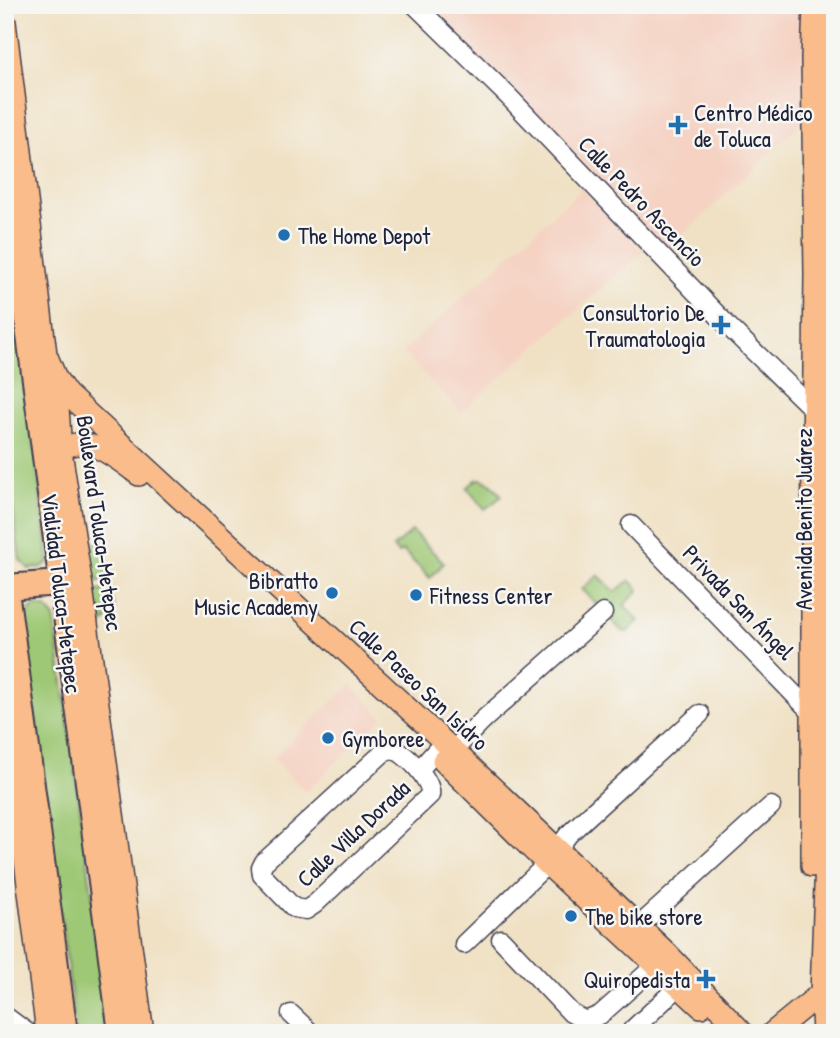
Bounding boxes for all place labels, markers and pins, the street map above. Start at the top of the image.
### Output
place label: Centro Médico de Toluca [694,97,813,154]
marker: Centro Médico de Toluca [668,115,688,135]
place label: The Home Depot [298,220,431,251]
marker: The Home Depot [276,227,292,243]
place label: Consultorio De Traumatologia [583,297,705,354]
marker: Consultorio De Traumatologia [711,315,731,335]
place label: Bibratto Music Academy [194,565,318,622]
place label: Fitness Center [429,580,552,611]
marker: Bibratto Music Academy [324,585,340,601]
marker: Fitness Center [408,587,424,603]
place label: Gymboree [342,723,424,754]
marker: Gymboree [320,730,336,746]
place label: The bike store [585,901,703,932]
marker: The bike store [563,908,579,924]
place label: Quiropedista [584,964,690,995]
marker: Quiropedista [696,969,716,989]

